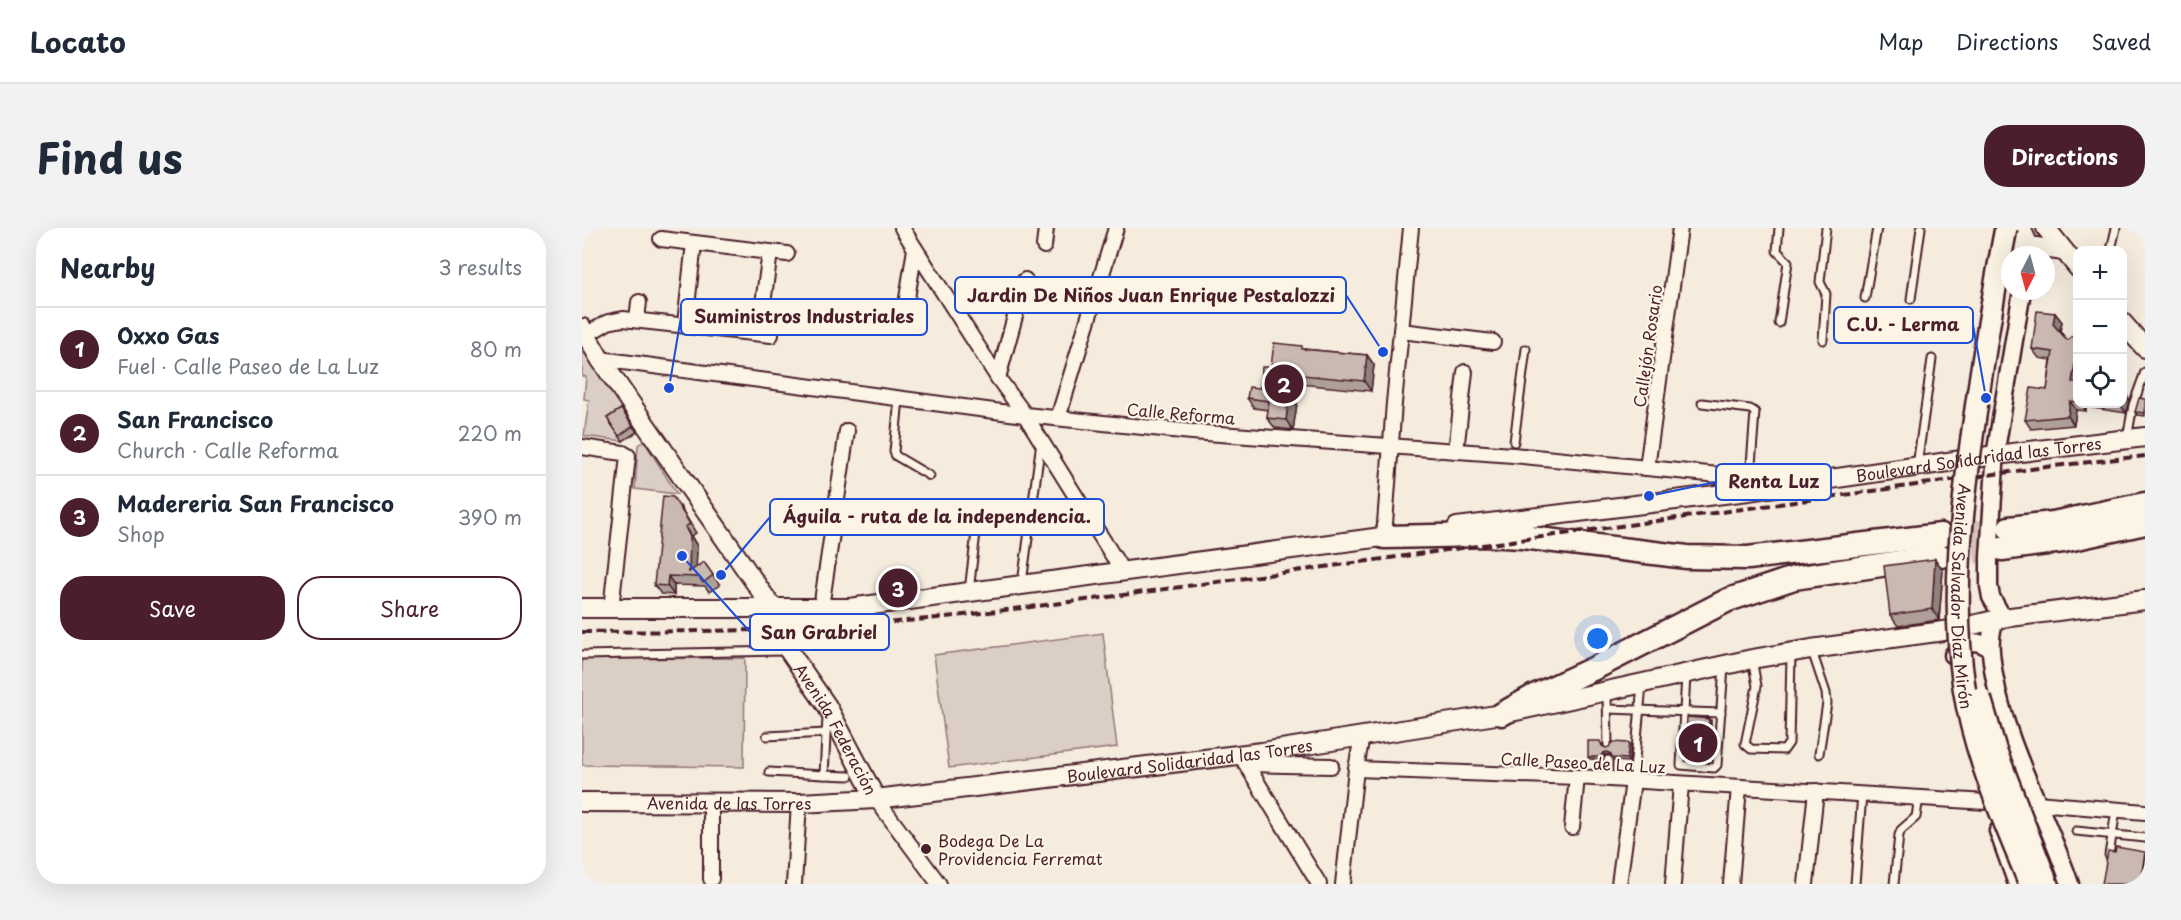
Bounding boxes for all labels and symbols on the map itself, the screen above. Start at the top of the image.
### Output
north arrow [2001,246,2055,300]
callout: Jardin De Niños Juan Enrique Pestalozzi [955,277,1346,313]
text: Jardin De Niños Juan Enrique Pestalozzi [967,281,1335,308]
street label: Callejón Rosario [1627,283,1668,409]
callout: Suministros Industriales [681,299,927,335]
text: Suministros Industriales [694,302,914,329]
callout: C.U. - Lerma [1834,307,1973,343]
text: C.U. - Lerma [1847,310,1960,337]
pin: 2 [1264,362,1304,406]
street label: Calle Reforma [1126,396,1236,430]
street label: Boulevard Solidaridad las Torres [1854,430,2103,487]
callout: Renta Luz [1716,464,1831,500]
text: Renta Luz [1728,467,1820,494]
street label: Avenida Salvador Díaz Mirón [1946,483,1980,711]
callout: Águila - ruta de la independencia. [770,499,1104,535]
text: Águila - ruta de la independencia. [782,502,1091,529]
pin: 3 [878,566,918,610]
callout: San Grabriel [750,614,889,650]
text: San Grabriel [761,618,877,645]
your location [1583,624,1612,653]
street label: Avenida Federación [789,658,884,799]
pin: 1 [1678,720,1718,766]
street label: Boulevard Solidaridad las Torres [1065,732,1314,788]
street label: Calle Paseo de La Luz [1500,746,1666,778]
street label: Avenida de las Torres [647,790,812,815]
place label: Bodega De La Providencia Ferremat [938,828,1103,870]
marker: Bodega De La Providencia Ferremat [919,842,933,856]

